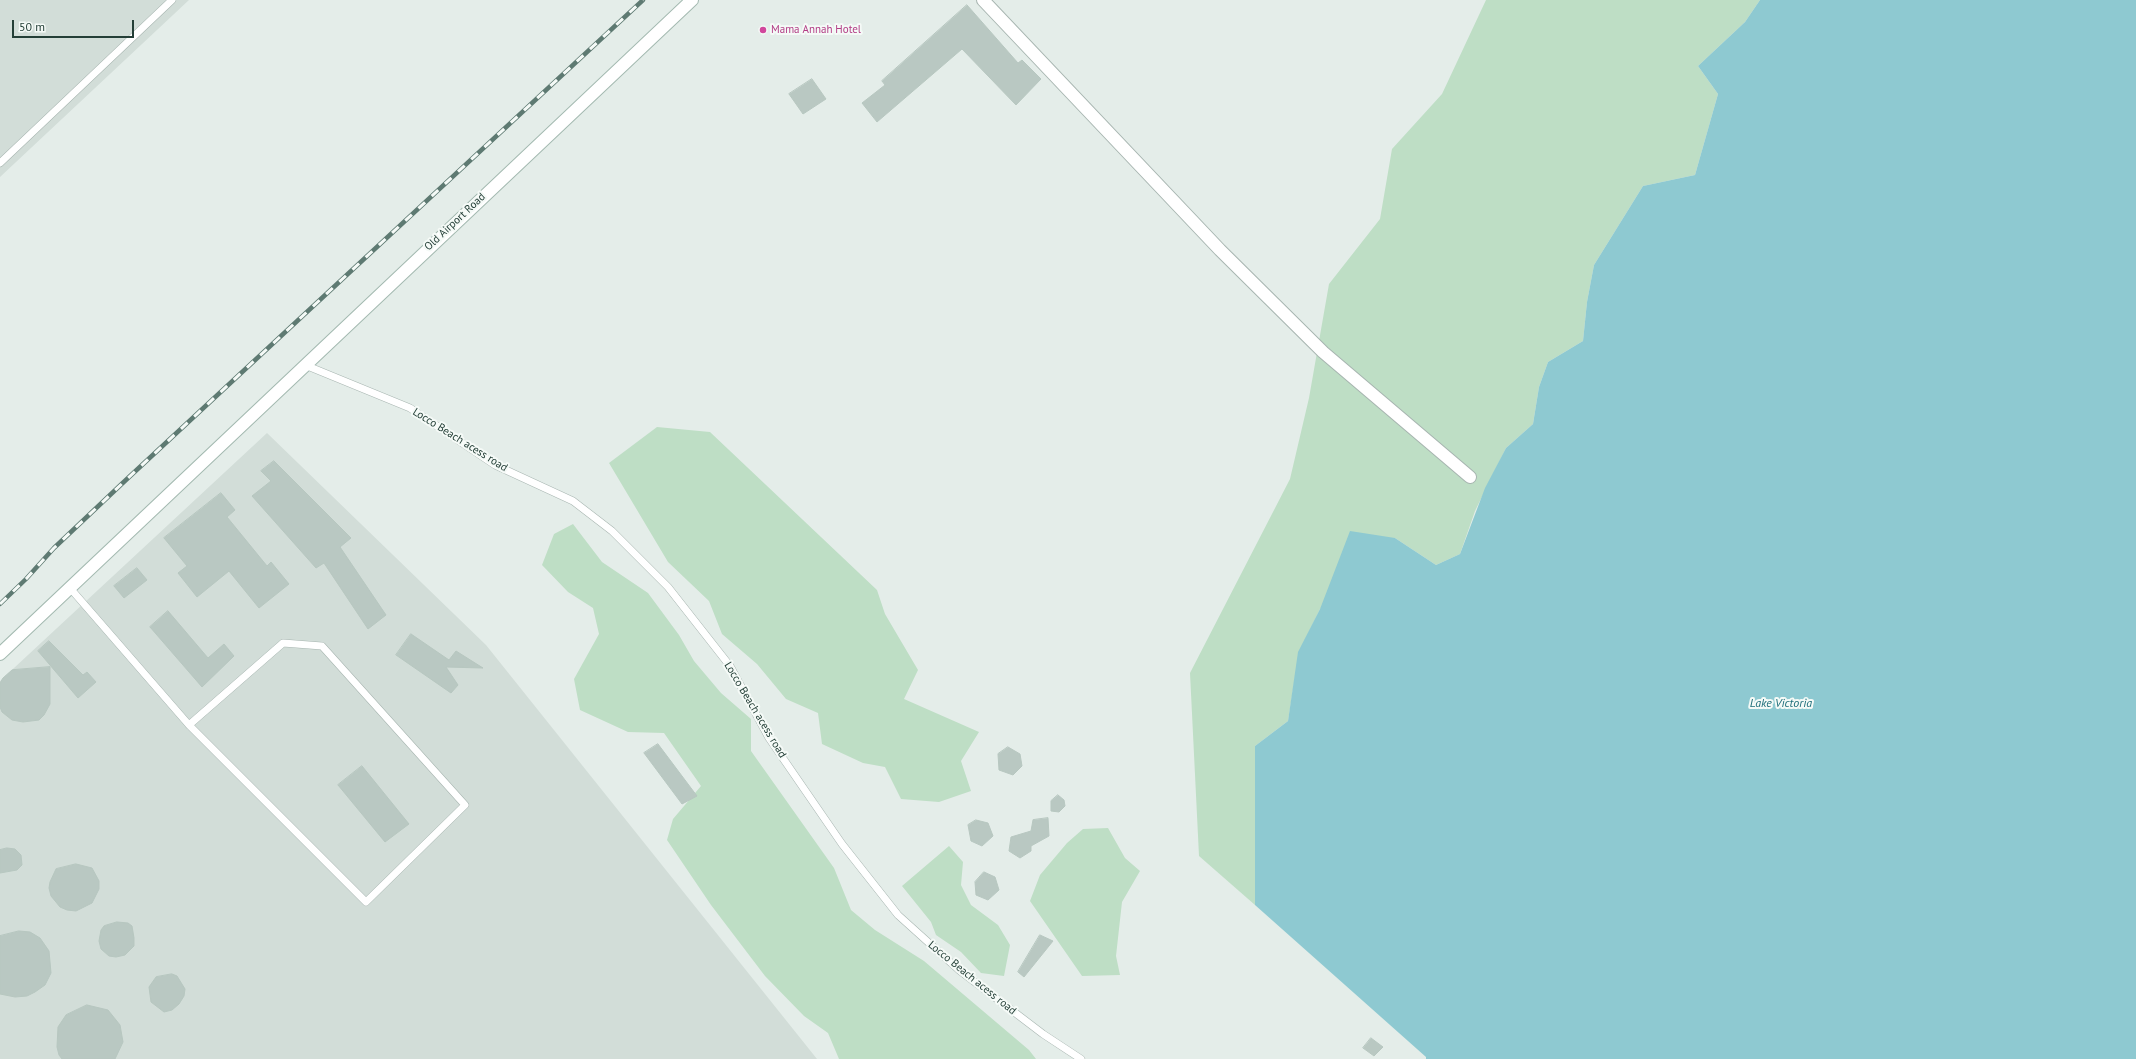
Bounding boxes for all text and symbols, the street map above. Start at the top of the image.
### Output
scale bar [14,12,136,38]
text: 50 m [19,19,45,34]
place label: Mama Annah Hotel [771,23,861,37]
marker: Mama Annah Hotel [758,25,768,35]
street label: Old Airport Road [422,190,488,254]
street label: Locco Beach acess road [410,405,510,475]
street label: Locco Beach acess road [721,660,789,760]
water label: Lake Victoria [1750,697,1812,711]
street label: Locco Beach acess road [925,938,1019,1018]

